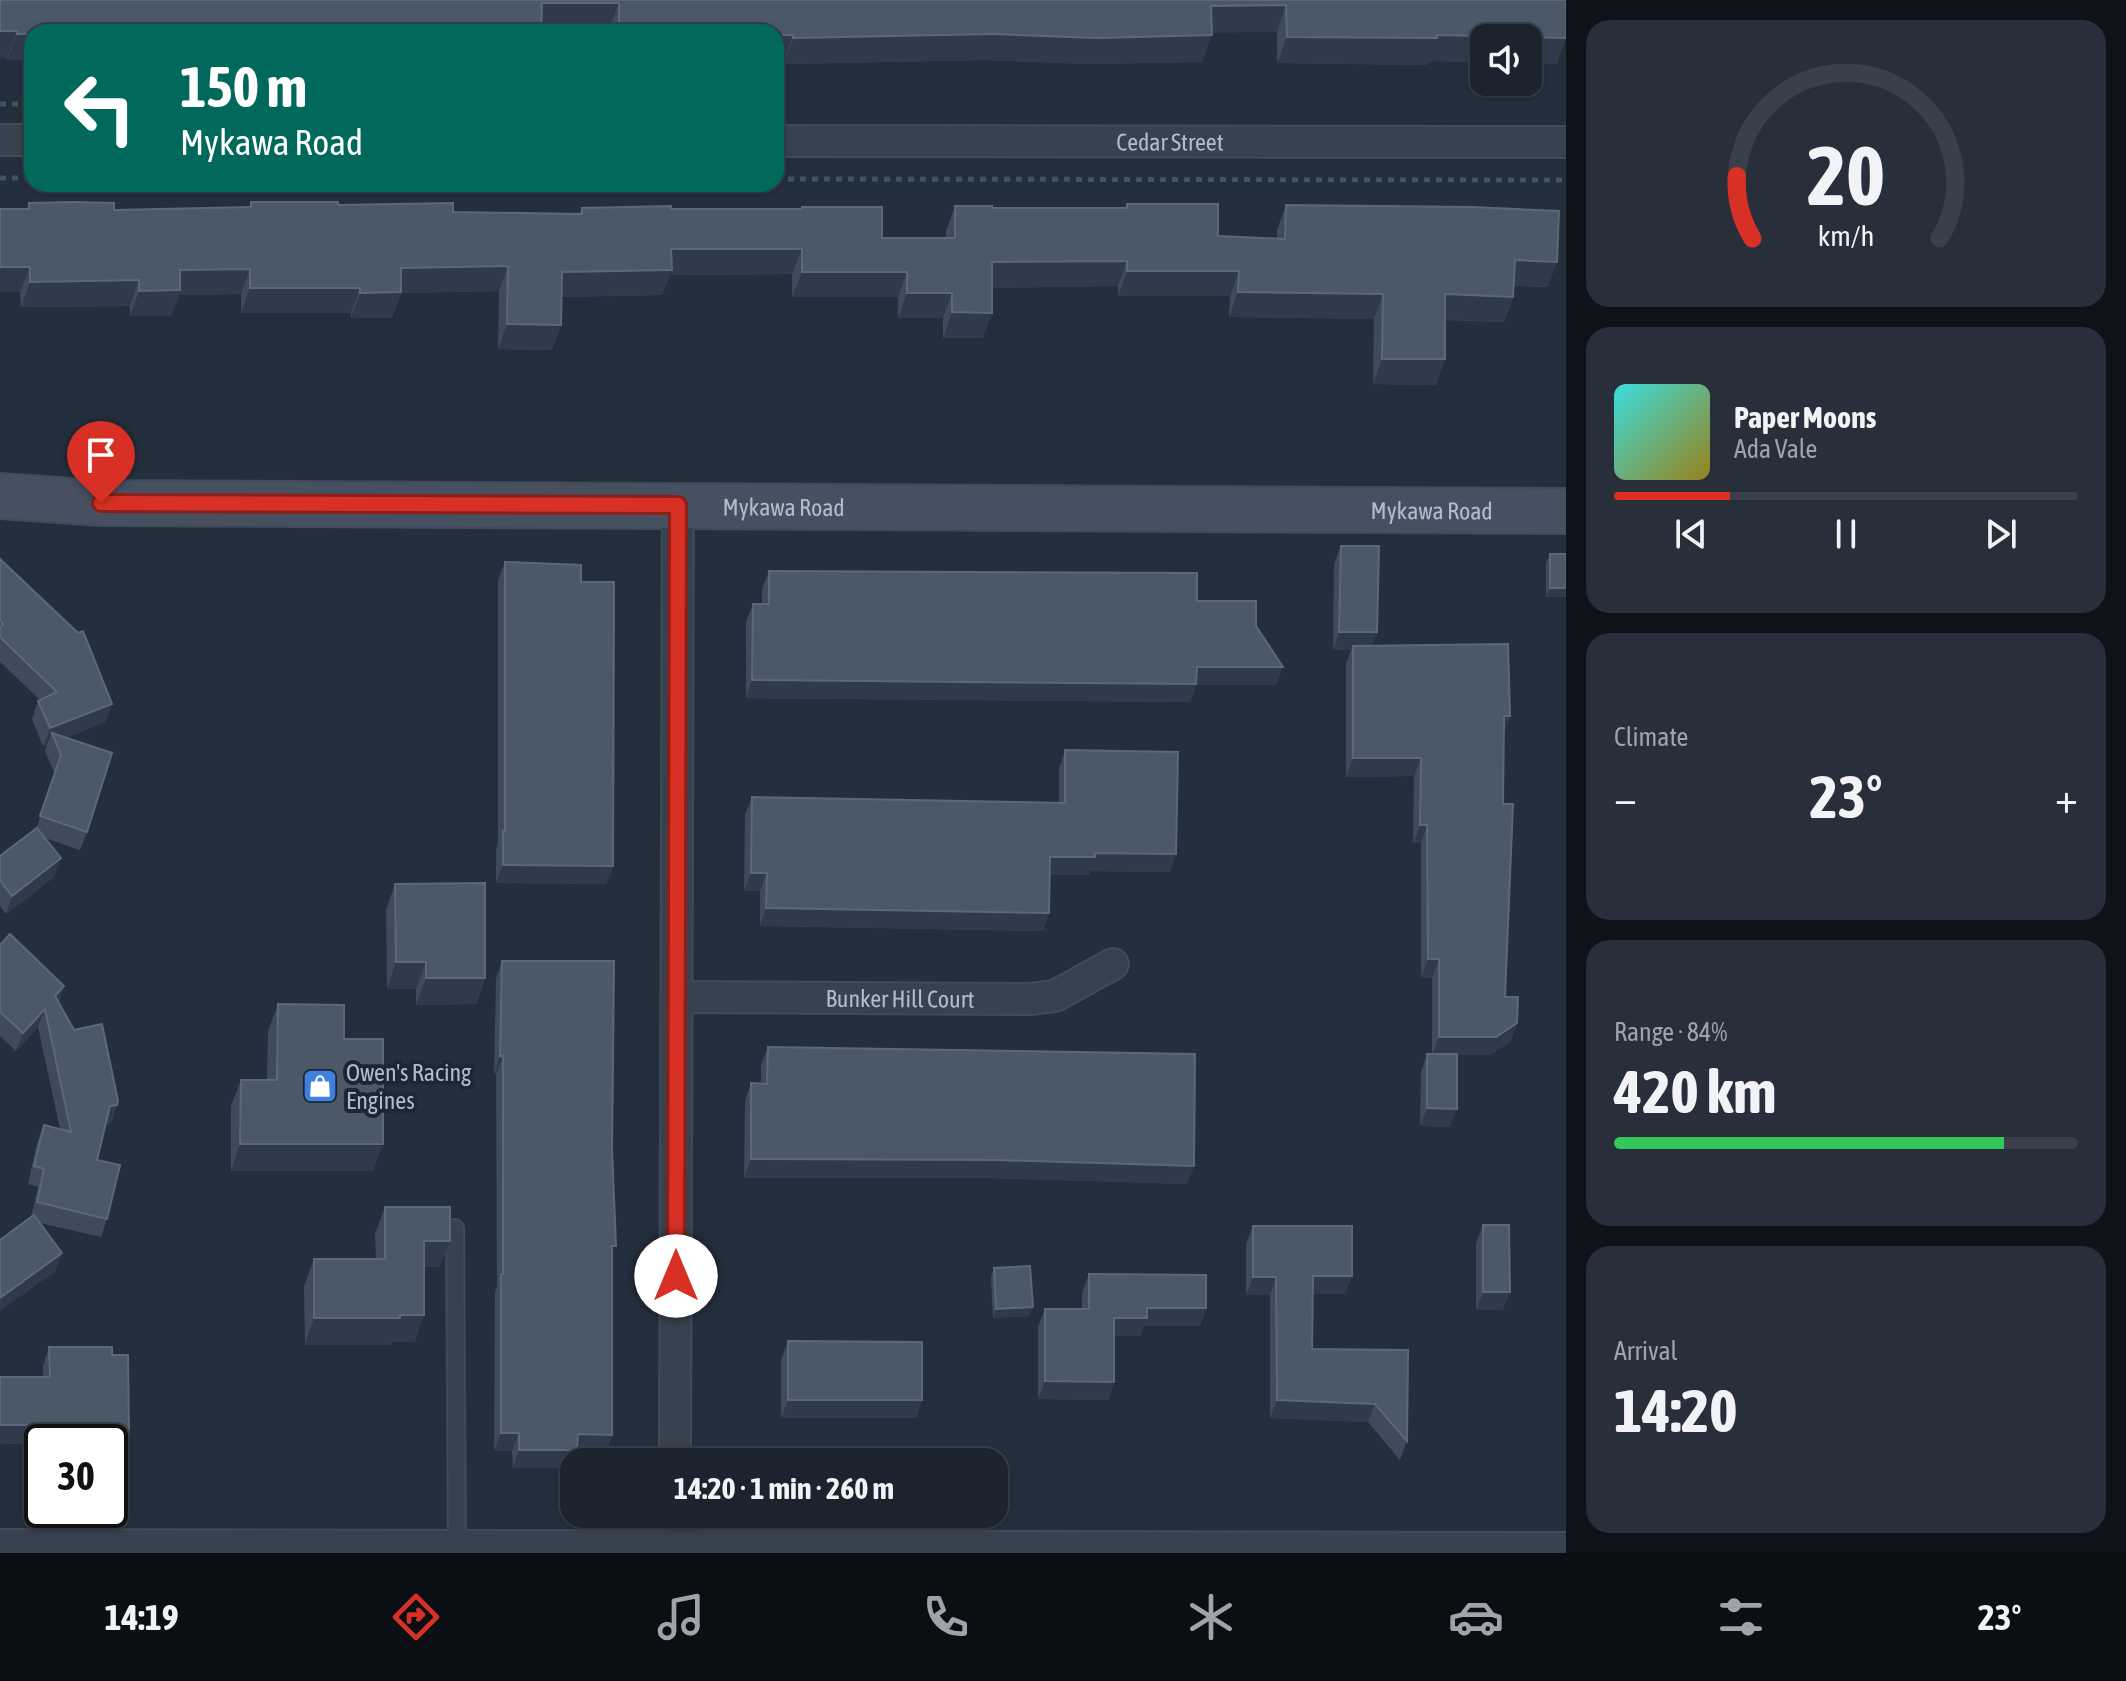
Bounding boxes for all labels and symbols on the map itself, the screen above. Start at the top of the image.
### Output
street label: Cedar Street [1116,128,1224,155]
pin [67,421,135,503]
street label: Mykawa Road [723,493,845,521]
street label: Mykawa Road [1371,496,1493,524]
street label: Bunker Hill Court [825,984,975,1012]
place label: Owen's Racing Engines [346,1059,472,1114]
shop icon: Owen's Racing Engines [301,1067,339,1105]
position arrow [634,1234,718,1318]
speed limit sign: 30 [24,1424,128,1528]

